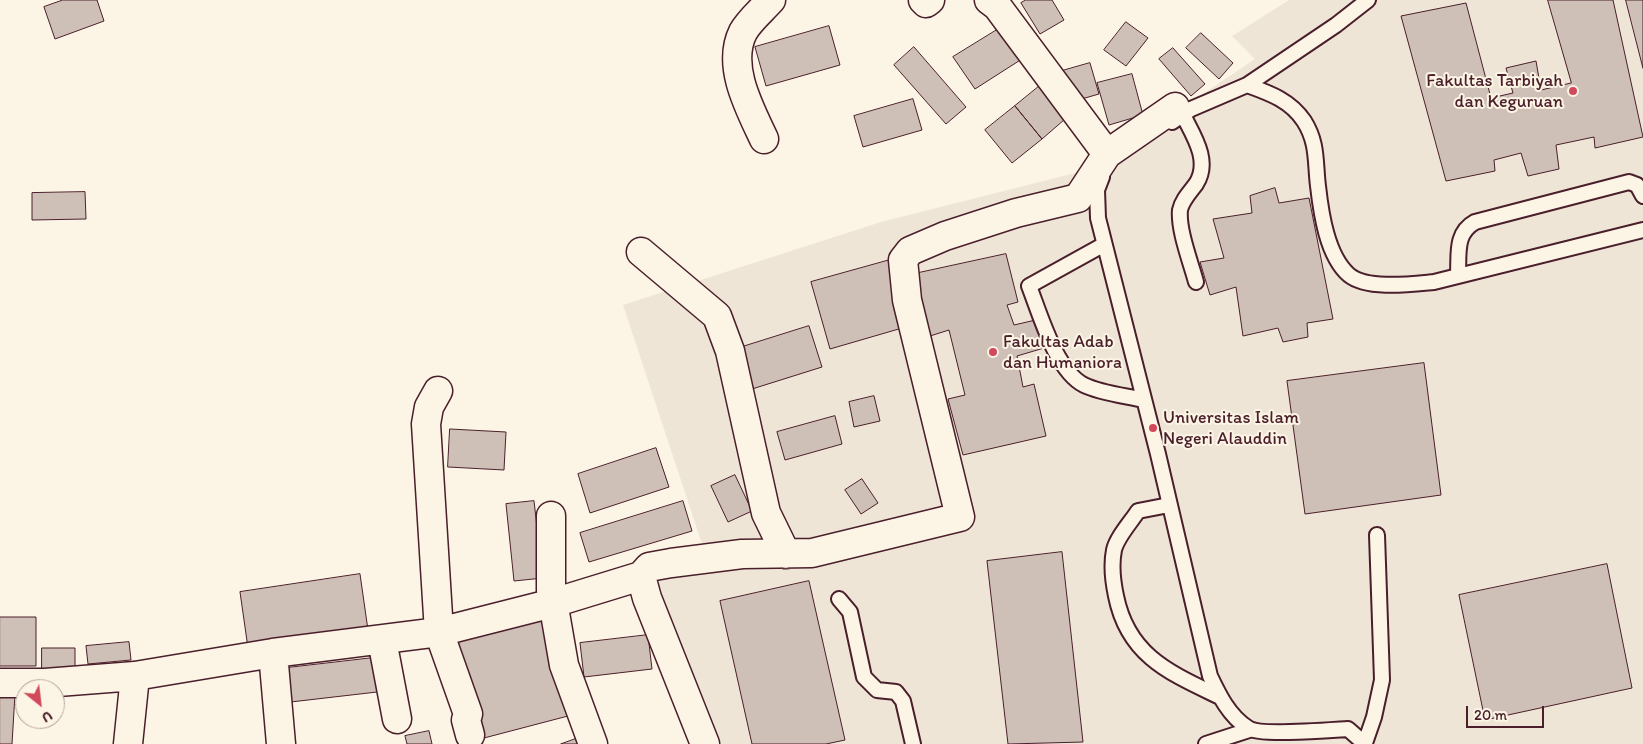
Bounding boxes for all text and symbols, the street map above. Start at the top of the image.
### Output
place label: Fakultas Tarbiyah dan Keguruan [1426,70,1563,112]
marker: Fakultas Tarbiyah dan Keguruan [1567,85,1579,97]
place label: Fakultas Adab dan Humaniora [1003,331,1122,374]
marker: Fakultas Adab dan Humaniora [987,346,999,358]
place label: Universitas Islam Negeri Alauddin [1163,407,1299,449]
marker: Universitas Islam Negeri Alauddin [1147,422,1159,434]
north arrow [15,679,65,729]
scale bar [1468,696,1546,728]
text: 20 m [1474,706,1507,724]
text: U [39,707,55,726]

